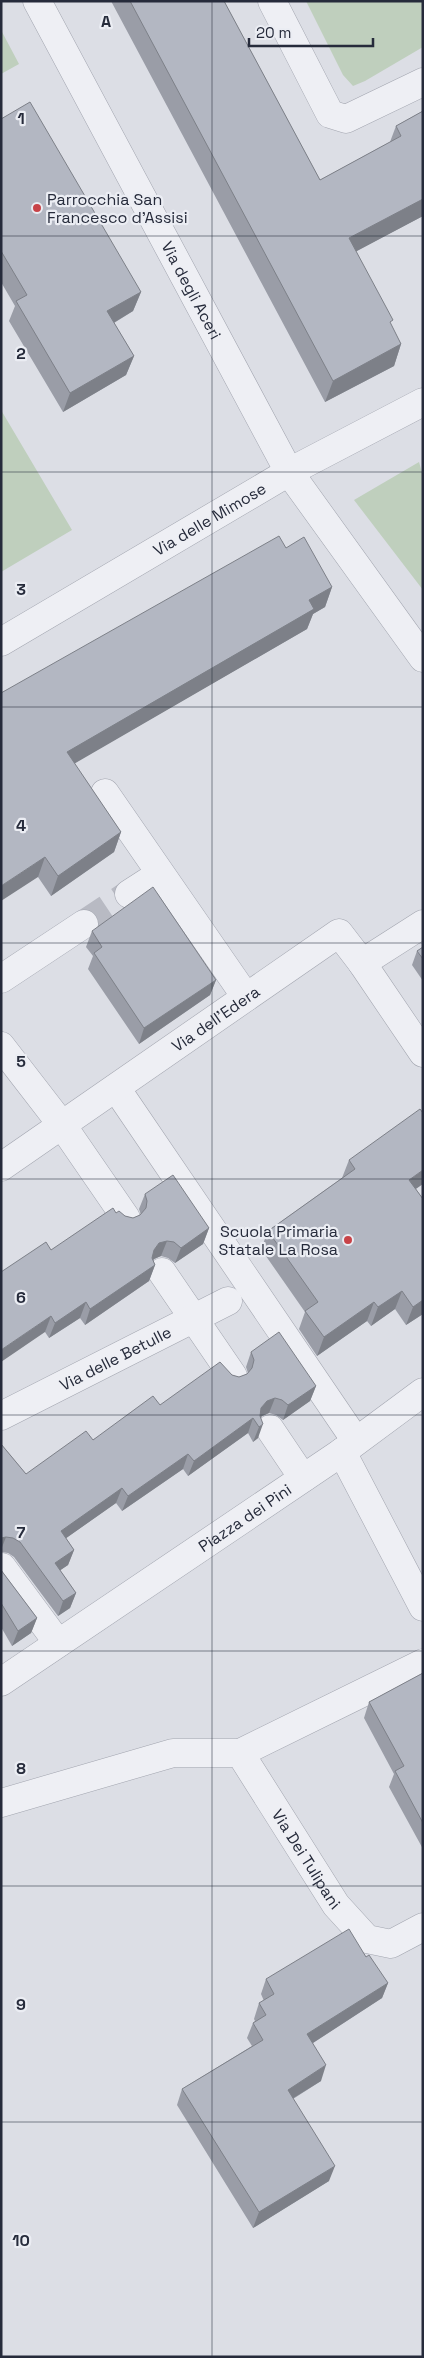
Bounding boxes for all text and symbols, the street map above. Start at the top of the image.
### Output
text: A [101,11,111,32]
scale bar [249,15,373,47]
text: 20 m [256,23,291,42]
text: 1 [17,108,25,129]
place label: Parrocchia San Francesco d'Assisi [47,189,188,228]
marker: Parrocchia San Francesco d'Assisi [31,202,43,214]
street label: Via degli Aceri [157,238,226,343]
text: 2 [16,343,26,364]
street label: Via delle Mimose [149,478,270,561]
text: 3 [16,579,26,600]
text: 4 [16,815,26,836]
street label: Via dell'Edera [168,981,264,1057]
text: 5 [16,1051,26,1072]
place label: Scuola Primaria Statale La Rosa [219,1221,338,1260]
marker: Scuola Primaria Statale La Rosa [342,1234,354,1246]
text: 6 [16,1287,26,1308]
street label: Via delle Betulle [56,1322,175,1396]
street label: Piazza dei Pini [194,1479,296,1557]
text: 7 [17,1522,26,1543]
text: 8 [16,1758,26,1779]
street label: Via Dei Tulipani [267,1805,345,1914]
text: 9 [16,1994,26,2015]
text: 10 [12,2230,30,2251]

